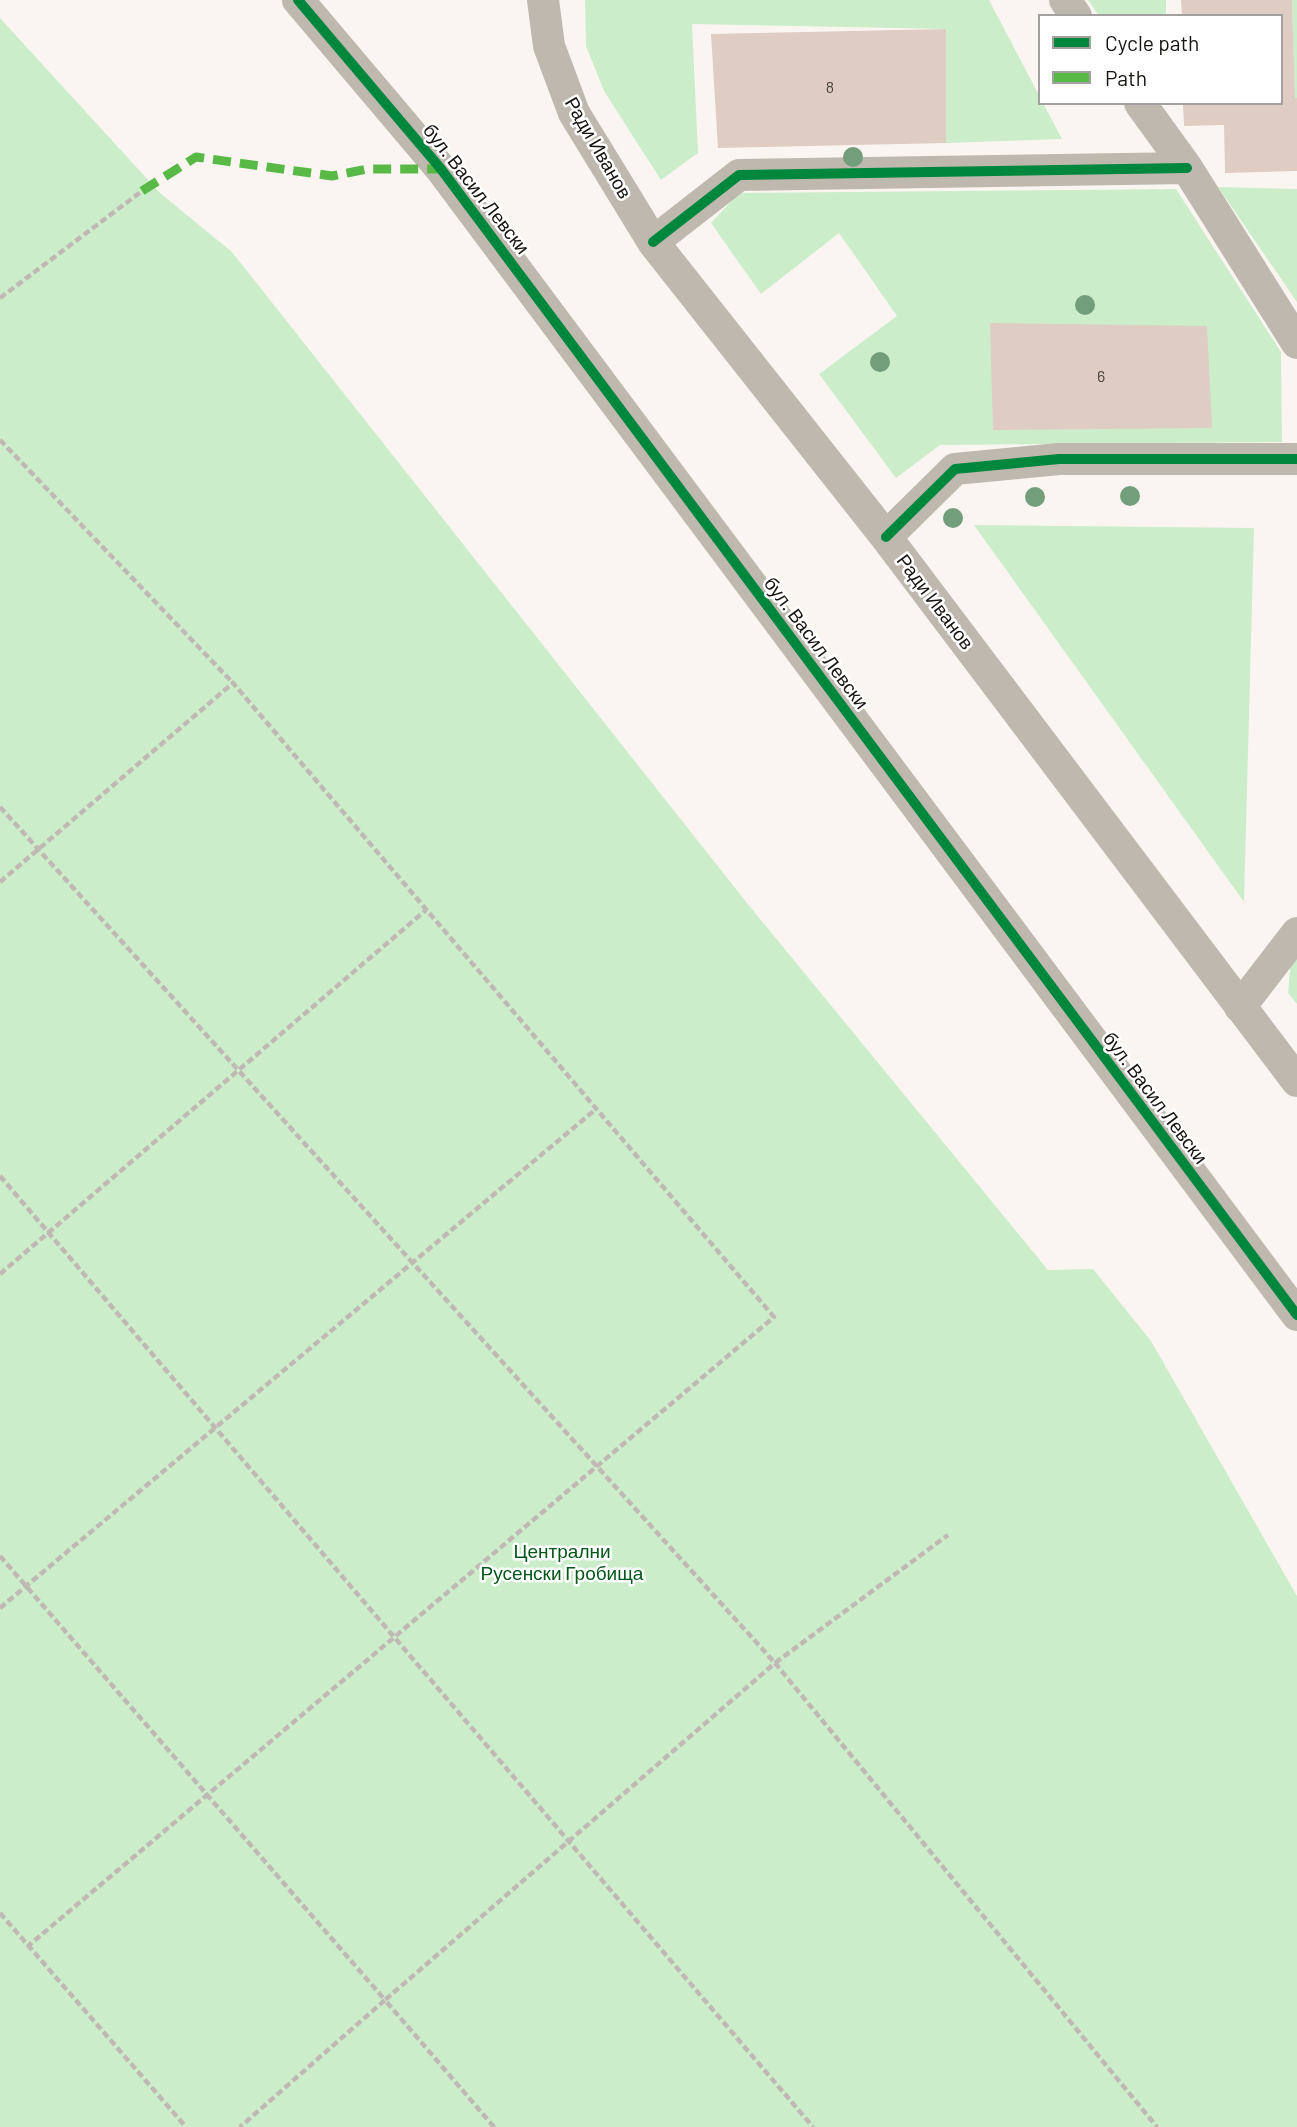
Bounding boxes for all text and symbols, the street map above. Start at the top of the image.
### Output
legend [1038,14,1283,105]
text: Cycle path [1105,30,1199,55]
text: Path [1105,65,1147,90]
house number: 8 [826,78,834,98]
street label: Ради Иванов [560,93,636,203]
street label: бул. Васил Левски [418,119,534,259]
house number: 6 [1097,367,1105,387]
street label: Ради Иванов [892,550,978,654]
street label: бул. Васил Левски [759,573,873,713]
street label: бул. Васил Левски [1098,1028,1212,1168]
park label: Централни Русенски Гробища [481,1541,643,1585]

